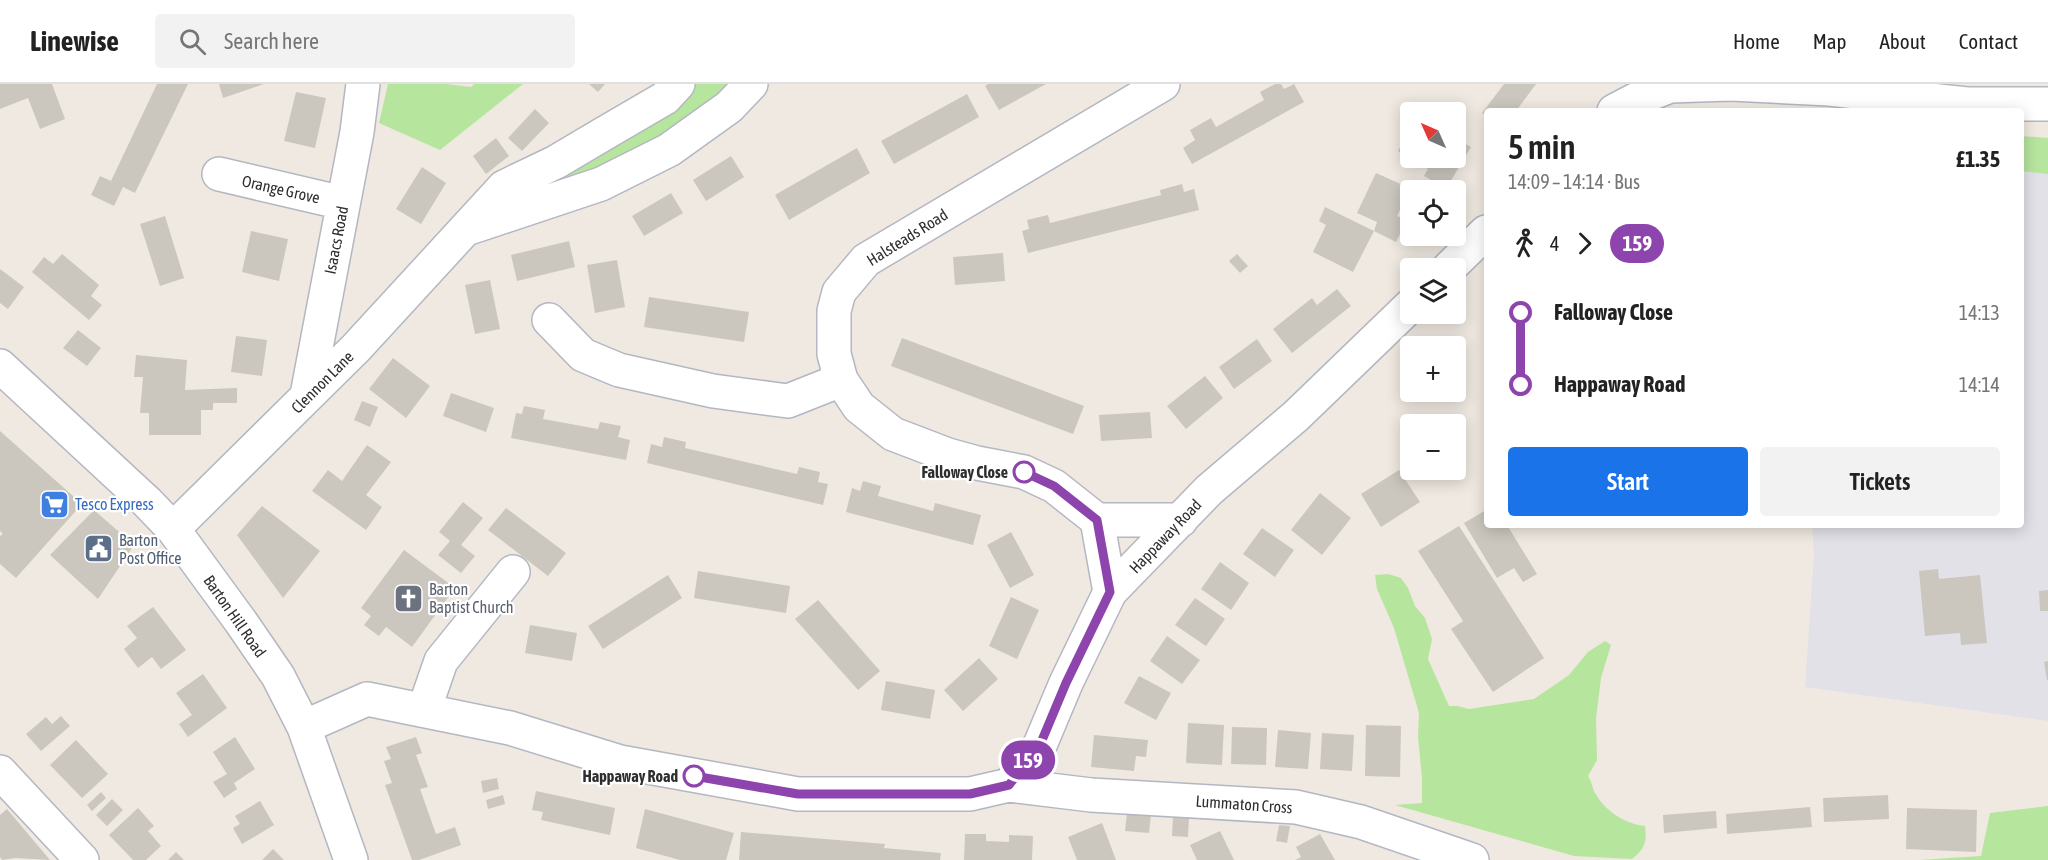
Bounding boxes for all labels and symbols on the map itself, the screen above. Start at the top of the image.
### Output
north arrow [1400,102,1466,168]
street label: Orange Grove [240,171,322,208]
street label: Isaacs Road [321,204,351,276]
street label: Halsteads Road [863,205,951,269]
street label: Clennon Lane [287,347,357,417]
marker: Falloway Close [1013,461,1035,483]
place label: Falloway Close [921,463,1008,481]
supermarket icon: Tesco Express [38,488,70,520]
place label: Tesco Express [75,495,154,514]
street label: Happaway Road [1125,495,1205,577]
place label: Barton Post Office [119,531,182,567]
public building icon: Barton Post Office [82,533,114,565]
street label: Barton Hill Road [200,572,270,660]
place label: Barton Baptist Church [429,580,513,617]
church icon: Barton Baptist Church [392,582,424,614]
line badge: 159 [994,740,1062,780]
marker: Happaway Road [683,765,705,787]
place label: Happaway Road [582,767,678,785]
street label: Lummaton Cross [1195,792,1293,816]

